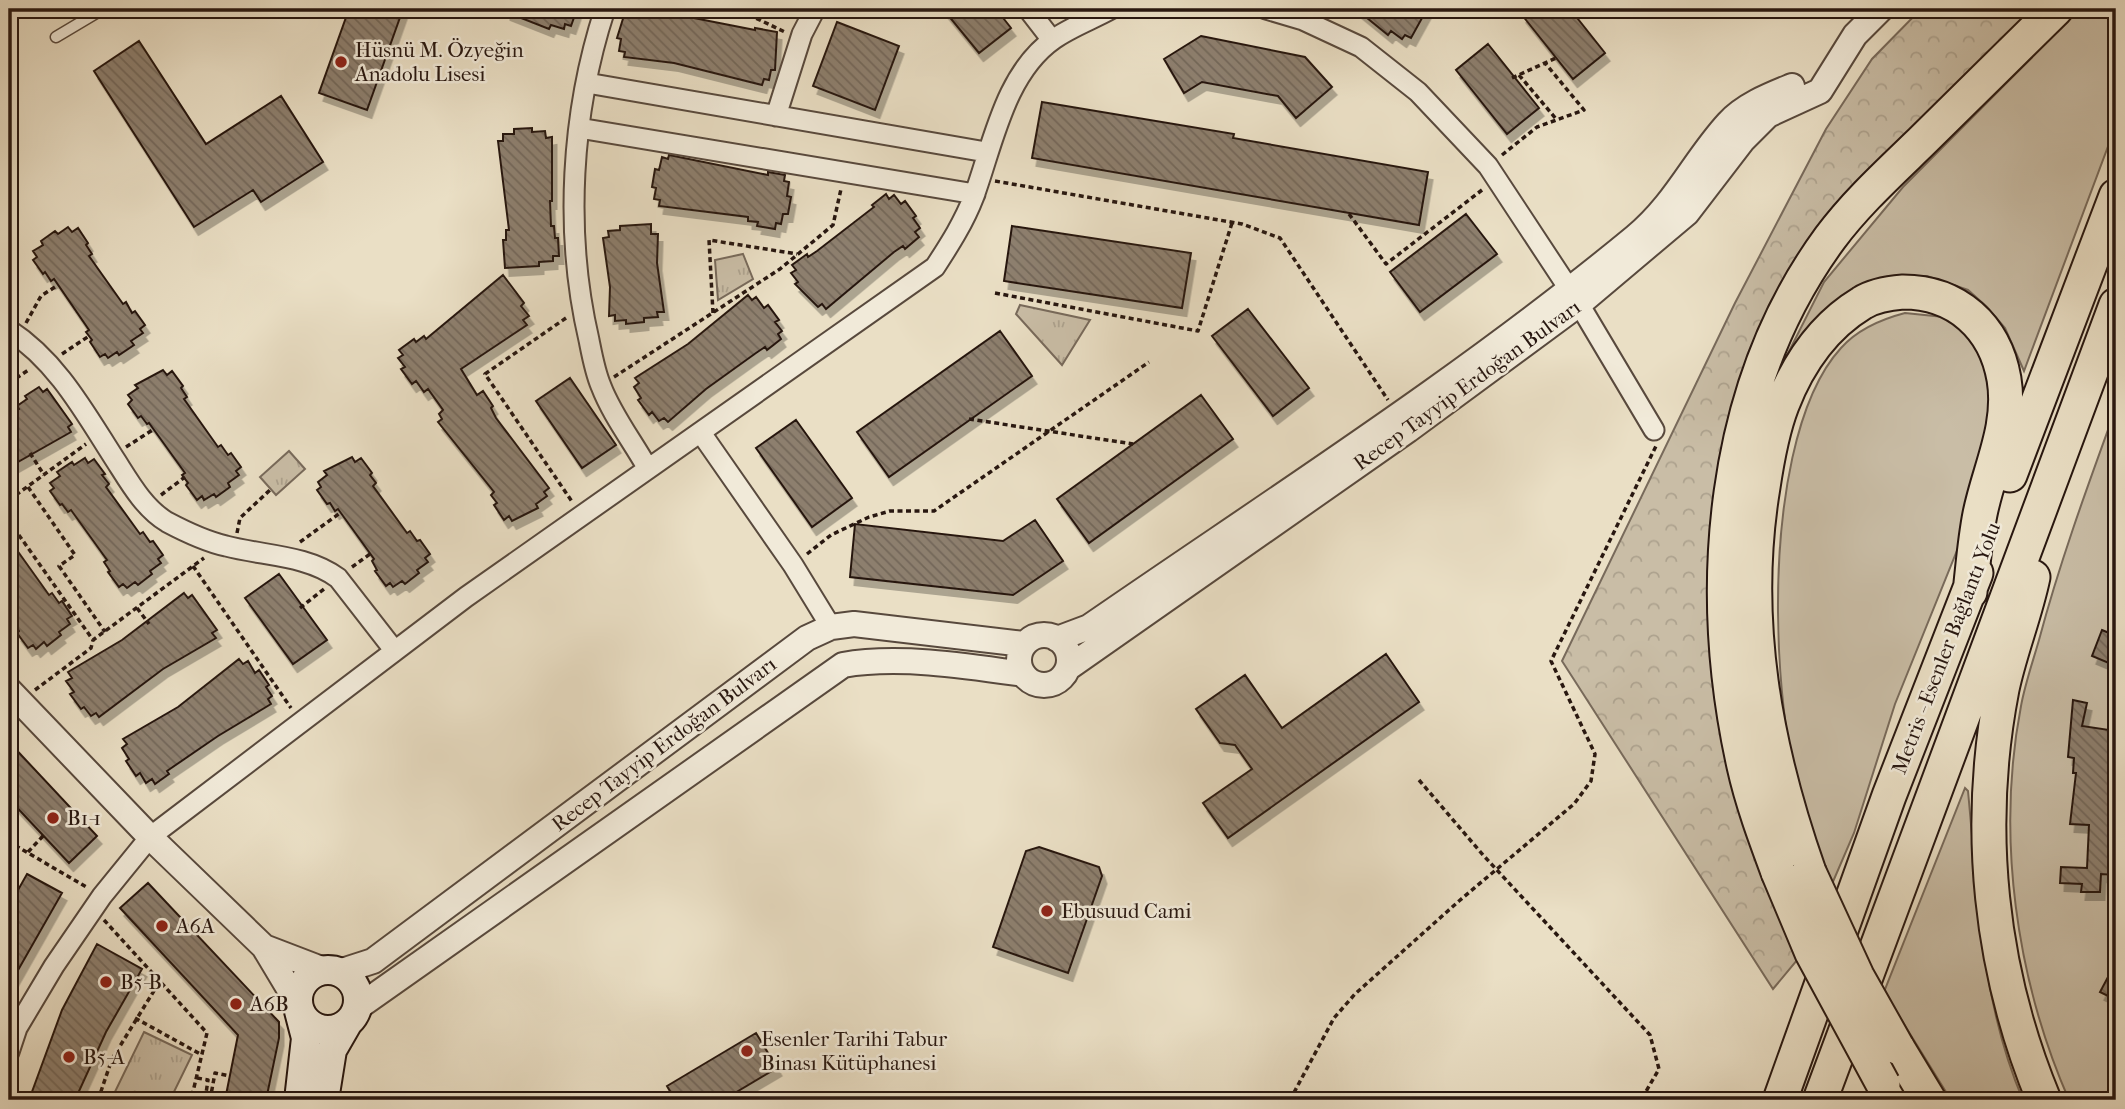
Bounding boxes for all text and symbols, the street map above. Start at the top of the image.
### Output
place label: Hüsnü M. Özyeğin Anadolu Lisesi [354,38,524,86]
marker: Hüsnü M. Özyeğin Anadolu Lisesi [333,54,349,70]
street label: Recep Tayyip Erdoğan Bulvarı [1349,295,1585,475]
street label: Metris - Esenler Bağlantı Yolu [1887,519,2005,777]
street label: Recep Tayyip Erdoğan Bulvarı [547,652,781,836]
place label: B1-1 [67,806,101,830]
marker: B1-1 [45,810,61,826]
place label: Ebusuud Cami [1061,899,1191,923]
marker: Ebusuud Cami [1039,903,1055,919]
place label: A6A [175,914,215,938]
marker: A6A [154,918,170,934]
place label: B5-B [120,970,162,994]
marker: B5-B [98,974,114,990]
place label: A6B [249,992,289,1016]
marker: A6B [228,996,244,1012]
place label: Esenler Tarihi Tabur Binası Kütüphanesi [761,1027,947,1075]
marker: Esenler Tarihi Tabur Binası Kütüphanesi [739,1043,755,1059]
place label: B5-A [83,1045,125,1069]
marker: B5-A [61,1049,77,1065]

